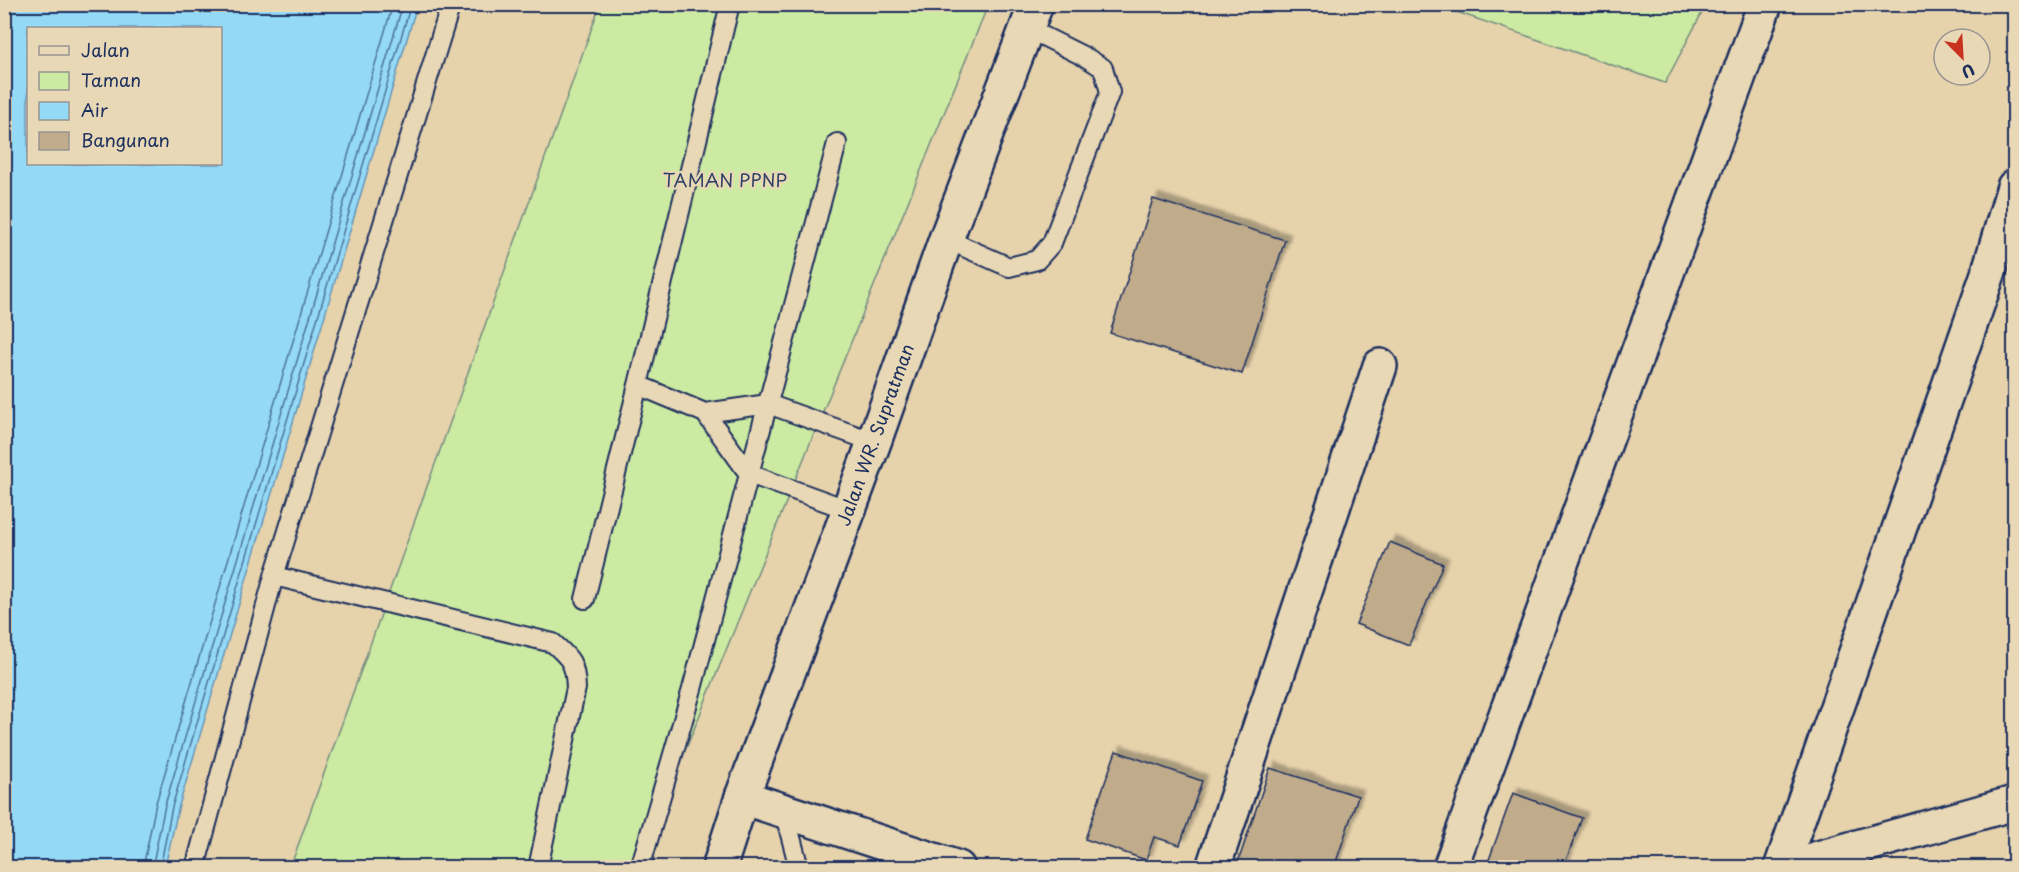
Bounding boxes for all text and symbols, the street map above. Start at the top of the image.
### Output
legend [27,27,222,165]
north arrow [1932,27,1992,87]
text: Jalan [81,36,130,63]
text: U [1958,58,1979,85]
text: Taman [81,66,141,93]
text: Air [81,96,109,123]
text: Bangunan [81,126,170,153]
park label: TAMAN PPNP [663,166,787,193]
street label: Jalan WR. Supratman [829,340,920,529]

